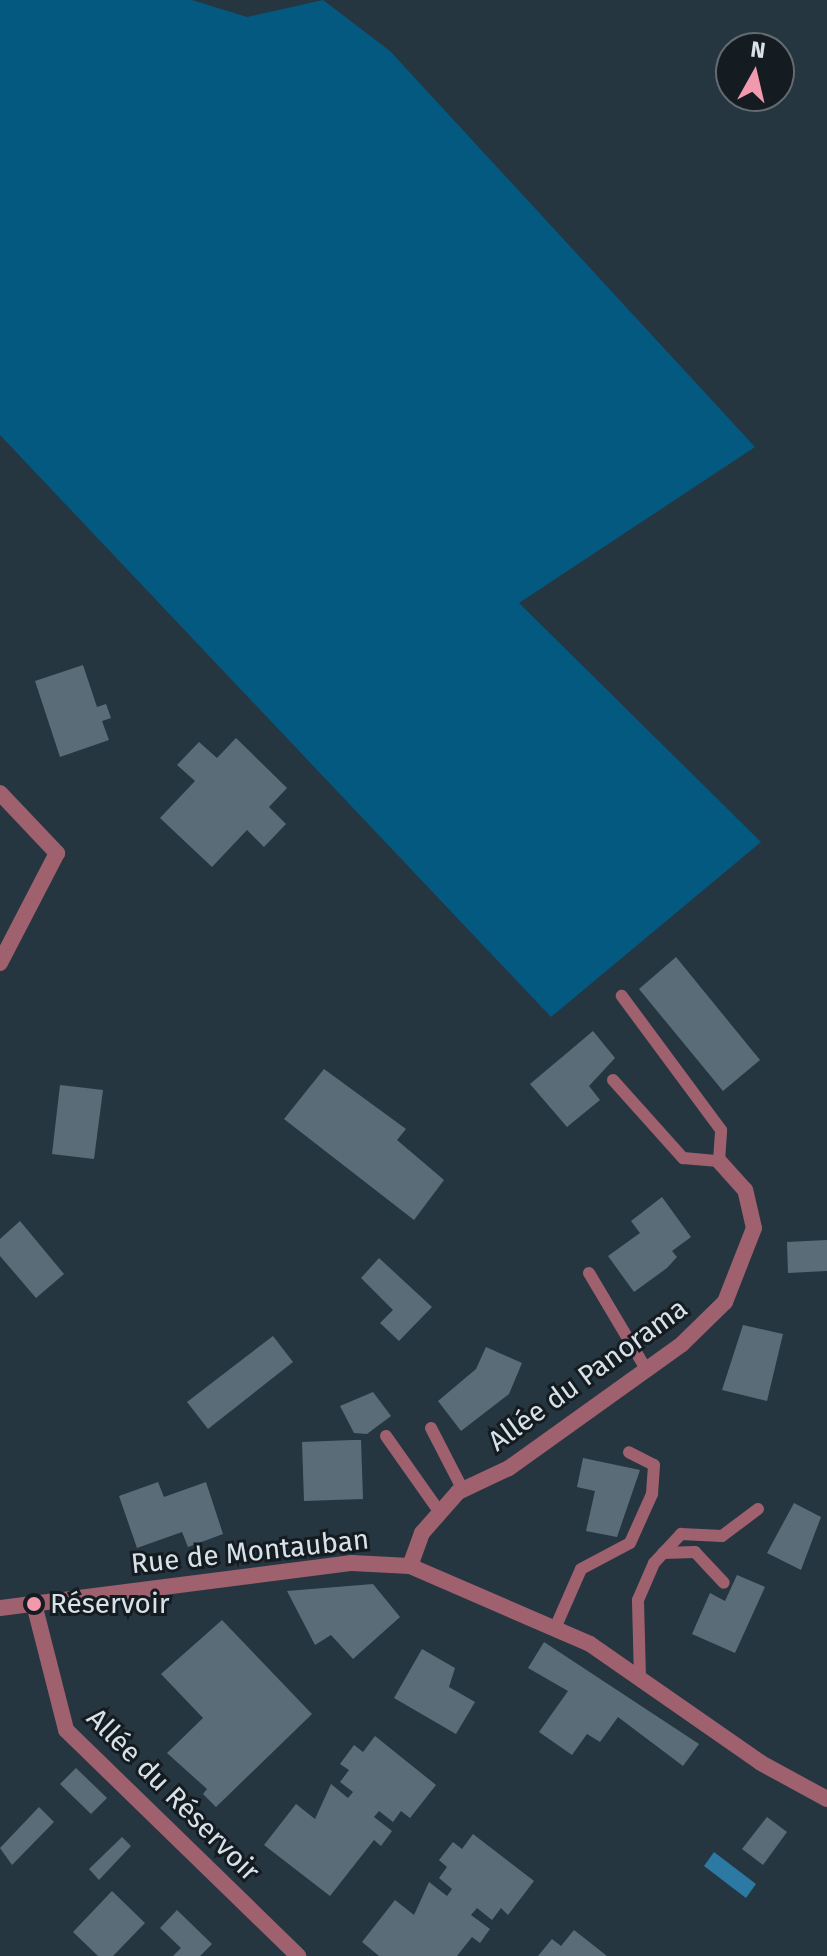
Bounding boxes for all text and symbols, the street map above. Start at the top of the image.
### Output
north arrow [715,32,795,112]
text: N [749,35,767,64]
street label: Allée du Panorama [482,1292,694,1458]
street label: Rue de Montauban [129,1523,371,1581]
place label: Réservoir [50,1587,170,1621]
marker: Réservoir [25,1595,43,1613]
street label: Allée du Réservoir [80,1702,266,1888]

